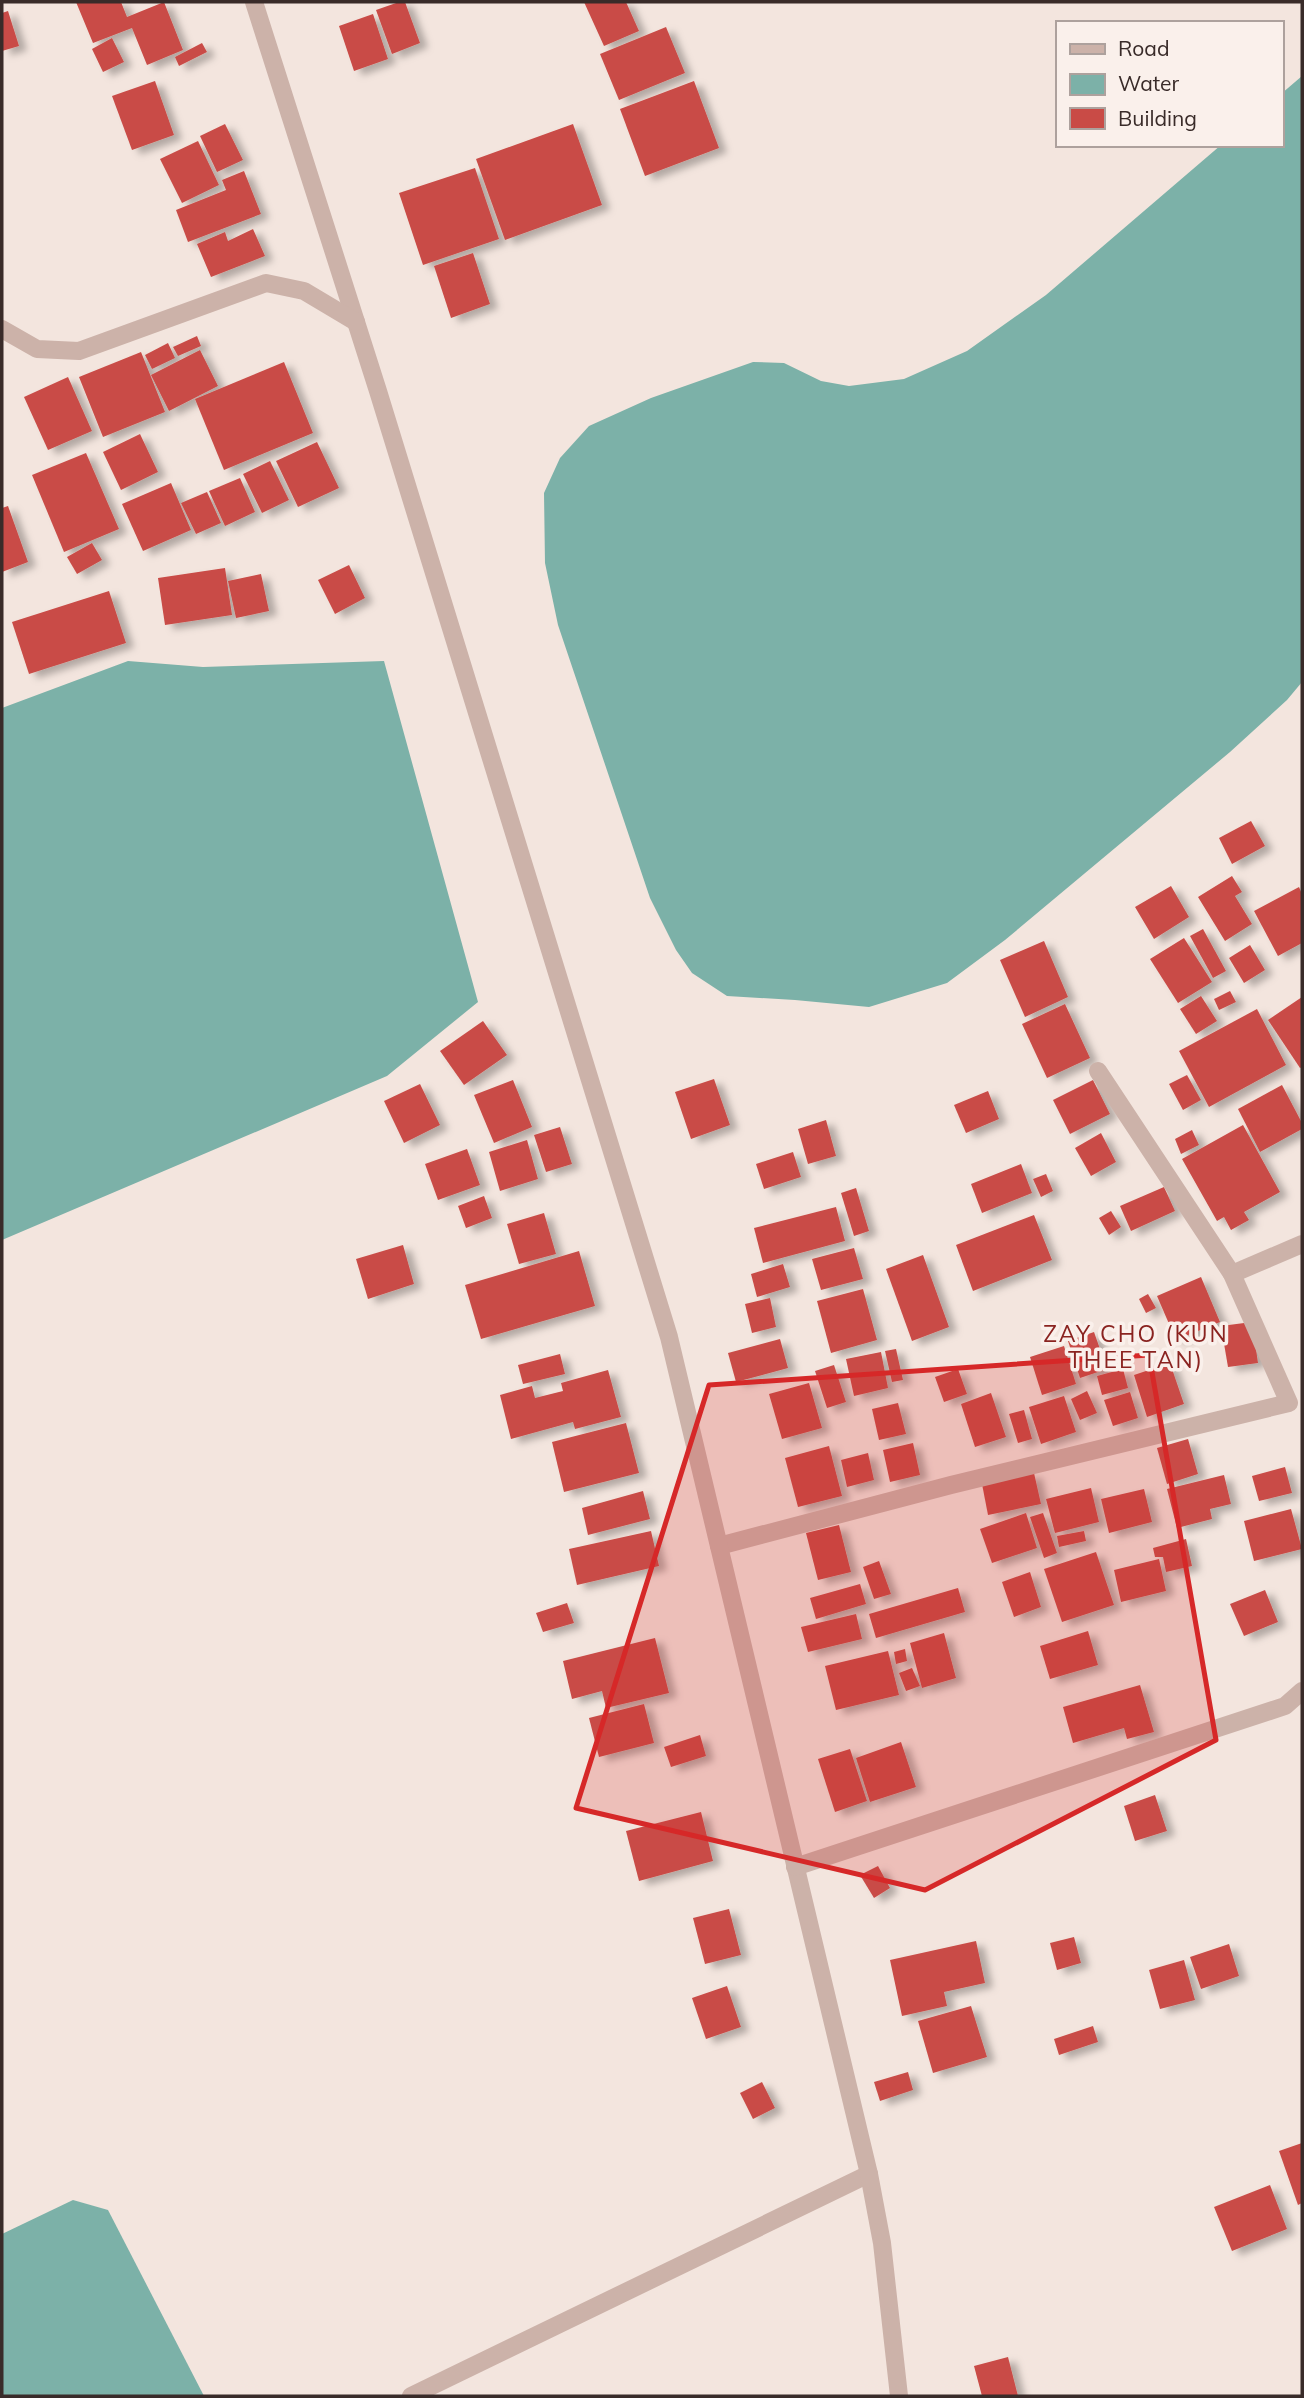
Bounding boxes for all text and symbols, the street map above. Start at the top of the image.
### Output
legend [1056,21,1283,147]
text: Road [1118,35,1169,61]
text: Water [1118,70,1179,96]
text: Building [1118,105,1197,131]
district label: ZAY CHO (KUN THEE TAN) [1043,1319,1229,1374]

